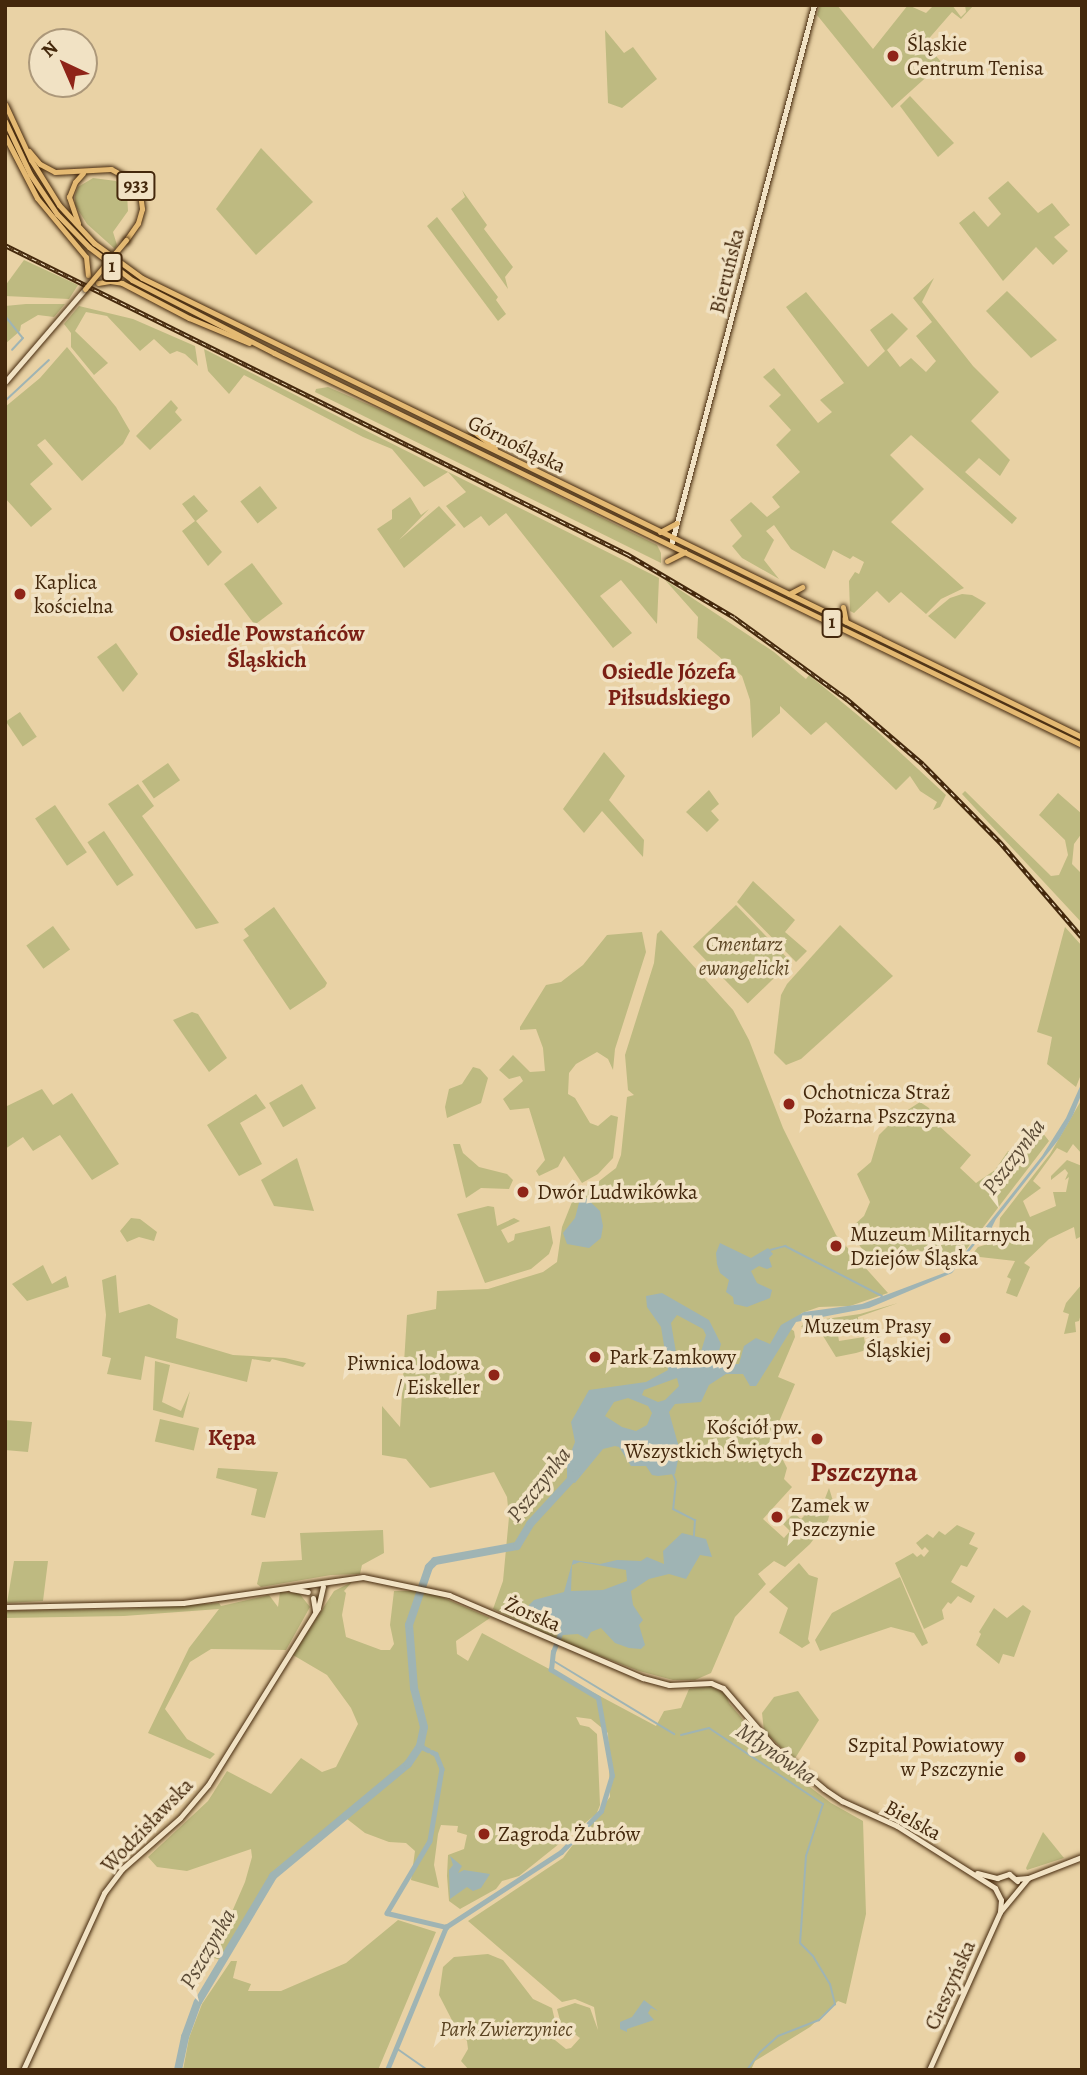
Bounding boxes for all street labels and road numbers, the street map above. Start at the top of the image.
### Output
road number: 933 [115,170,157,202]
street label: Bieruńska [704,226,750,316]
road number: 1 [102,252,122,282]
street label: Górnośląska [464,410,570,478]
road number: 1 [822,608,842,638]
street label: Żorska [501,1591,565,1637]
street label: Wodzisławska [96,1772,198,1878]
street label: Bielska [880,1794,946,1846]
street label: Cieszyńska [919,1936,981,2034]

